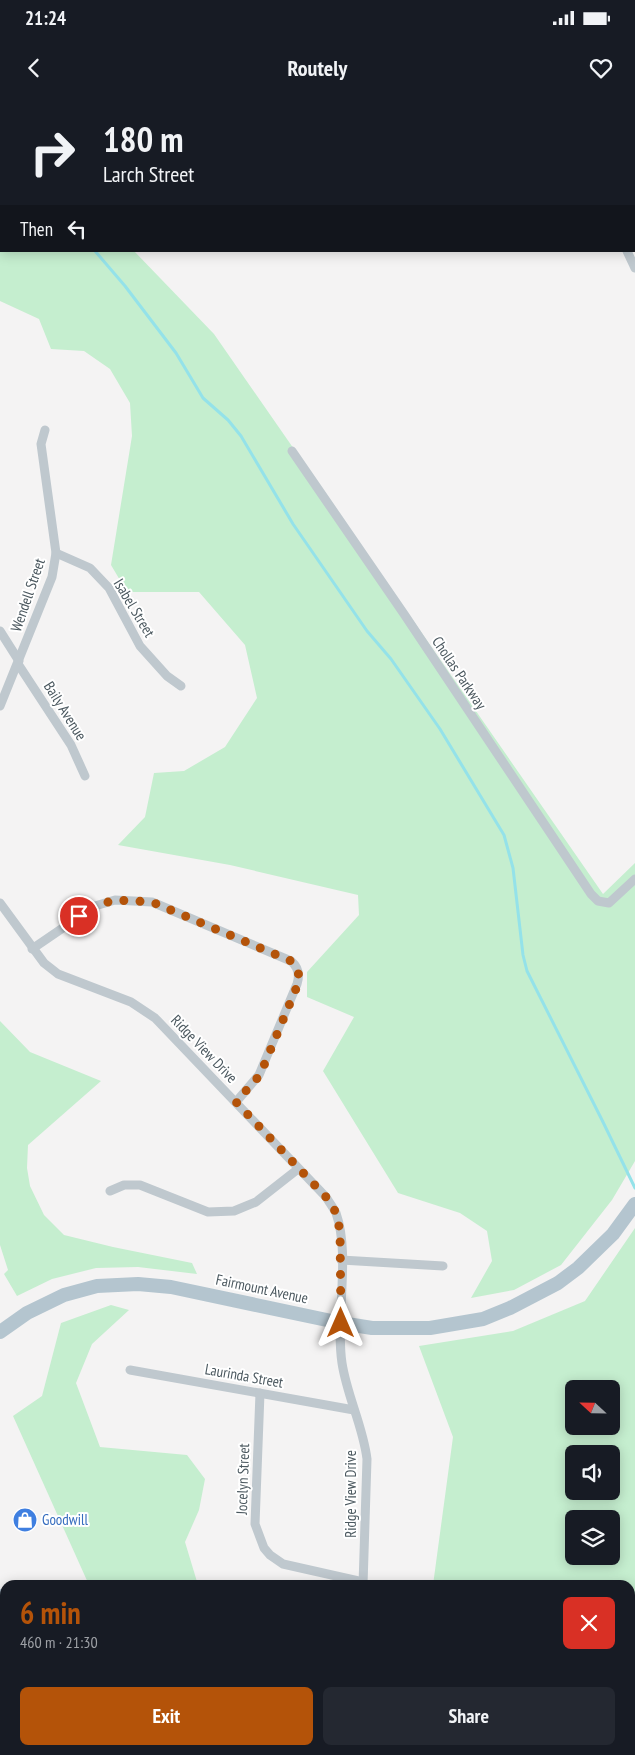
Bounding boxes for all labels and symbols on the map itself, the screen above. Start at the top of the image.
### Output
street label: Wendell Street [6,556,49,634]
street label: Isabel Street [110,575,159,640]
street label: Chollas Parkway [428,633,491,713]
street label: Baily Avenue [40,678,91,744]
pin [58,895,100,937]
street label: Ridge View Drive [167,1010,242,1087]
street label: Fairmount Avenue [214,1269,310,1308]
position arrow [314,1296,366,1348]
street label: Laurinda Street [203,1359,285,1392]
north arrow [565,1380,620,1435]
street label: Jocelyn Street [232,1443,253,1516]
street label: Ridge View Drive [341,1450,360,1538]
shop icon: Goodwill [12,1507,38,1533]
place label: Goodwill [42,1510,88,1529]

